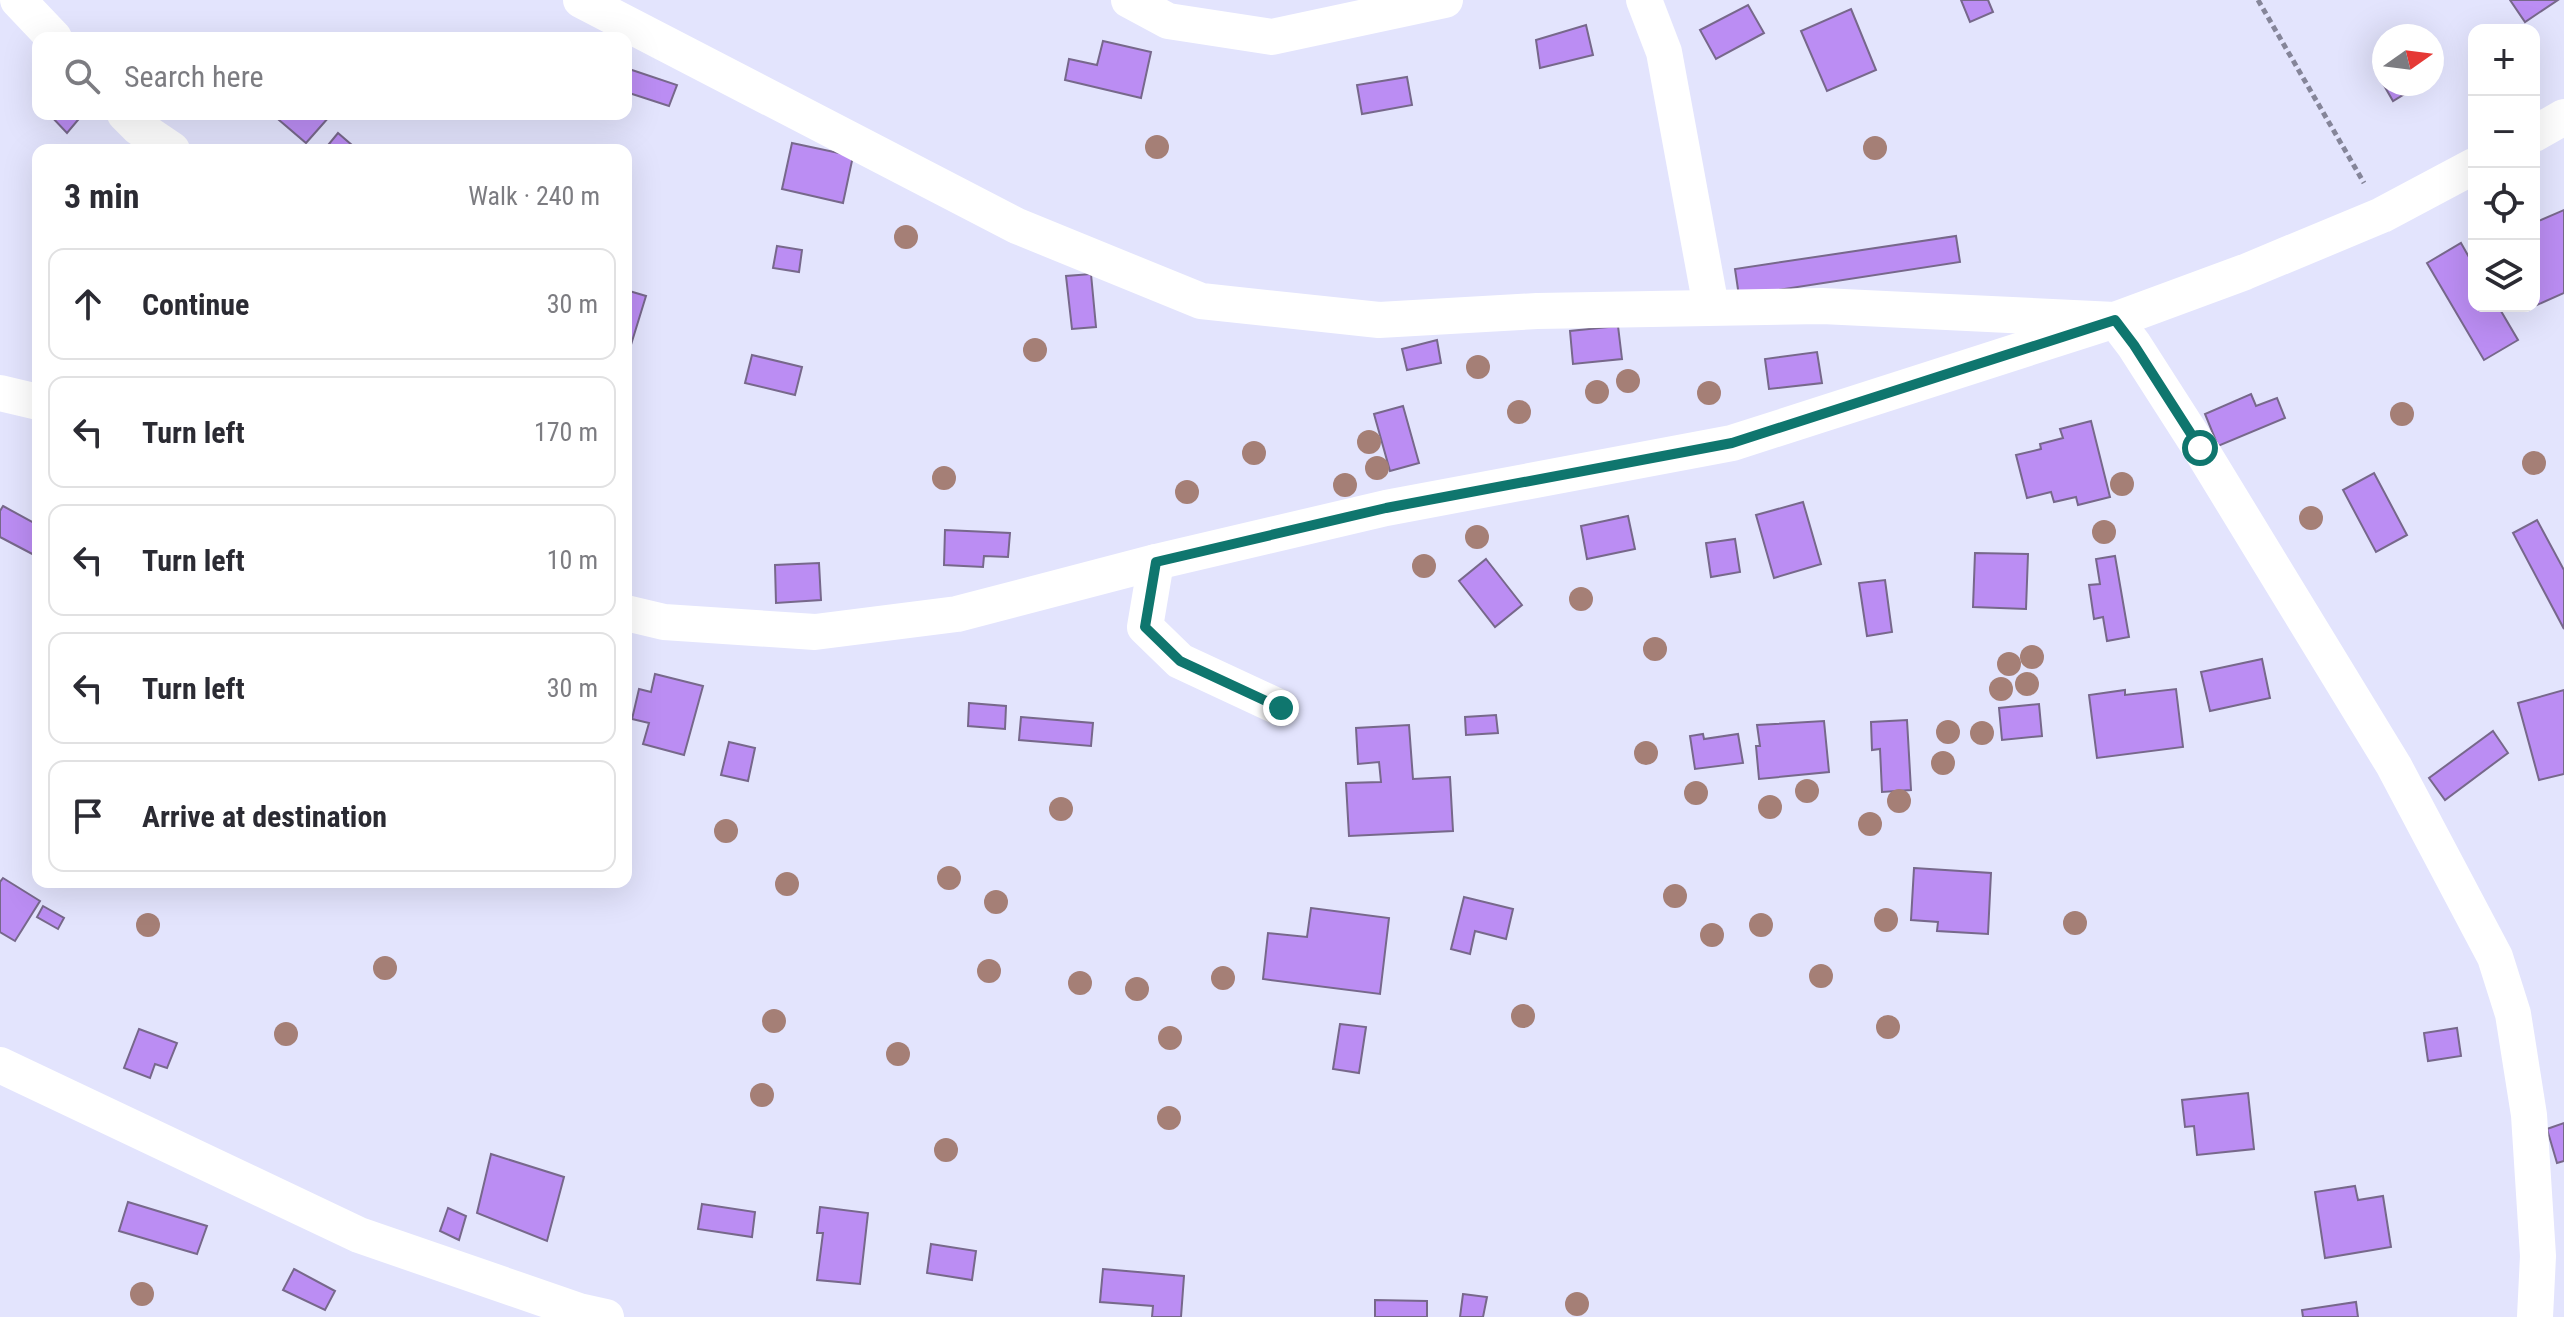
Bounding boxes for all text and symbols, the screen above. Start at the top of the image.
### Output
north arrow [2372,24,2444,96]
map controls [2468,24,2540,312]
button: + [2468,24,2540,96]
search box [32,32,632,120]
icon: search [60,54,104,98]
text: Search here [124,59,264,94]
button: − [2468,96,2540,168]
button: locate [2468,168,2540,240]
text: 3 min [64,176,140,216]
text: Walk · 240 m [468,181,600,211]
button: layers [2468,240,2540,312]
icon: ahead [66,282,110,326]
text: Continue [142,287,249,322]
text: 30 m [547,289,598,319]
icon: left [66,410,110,454]
text: Turn left [142,415,245,450]
text: 170 m [534,417,598,447]
route start [2182,430,2218,466]
icon: left [66,538,110,582]
text: Turn left [142,543,245,578]
text: 10 m [547,545,598,575]
icon: left [66,666,110,710]
text: Turn left [142,671,245,706]
text: 30 m [547,673,598,703]
route end [1263,690,1299,726]
icon: arrive [66,794,110,838]
text: Arrive at destination [142,799,387,834]

